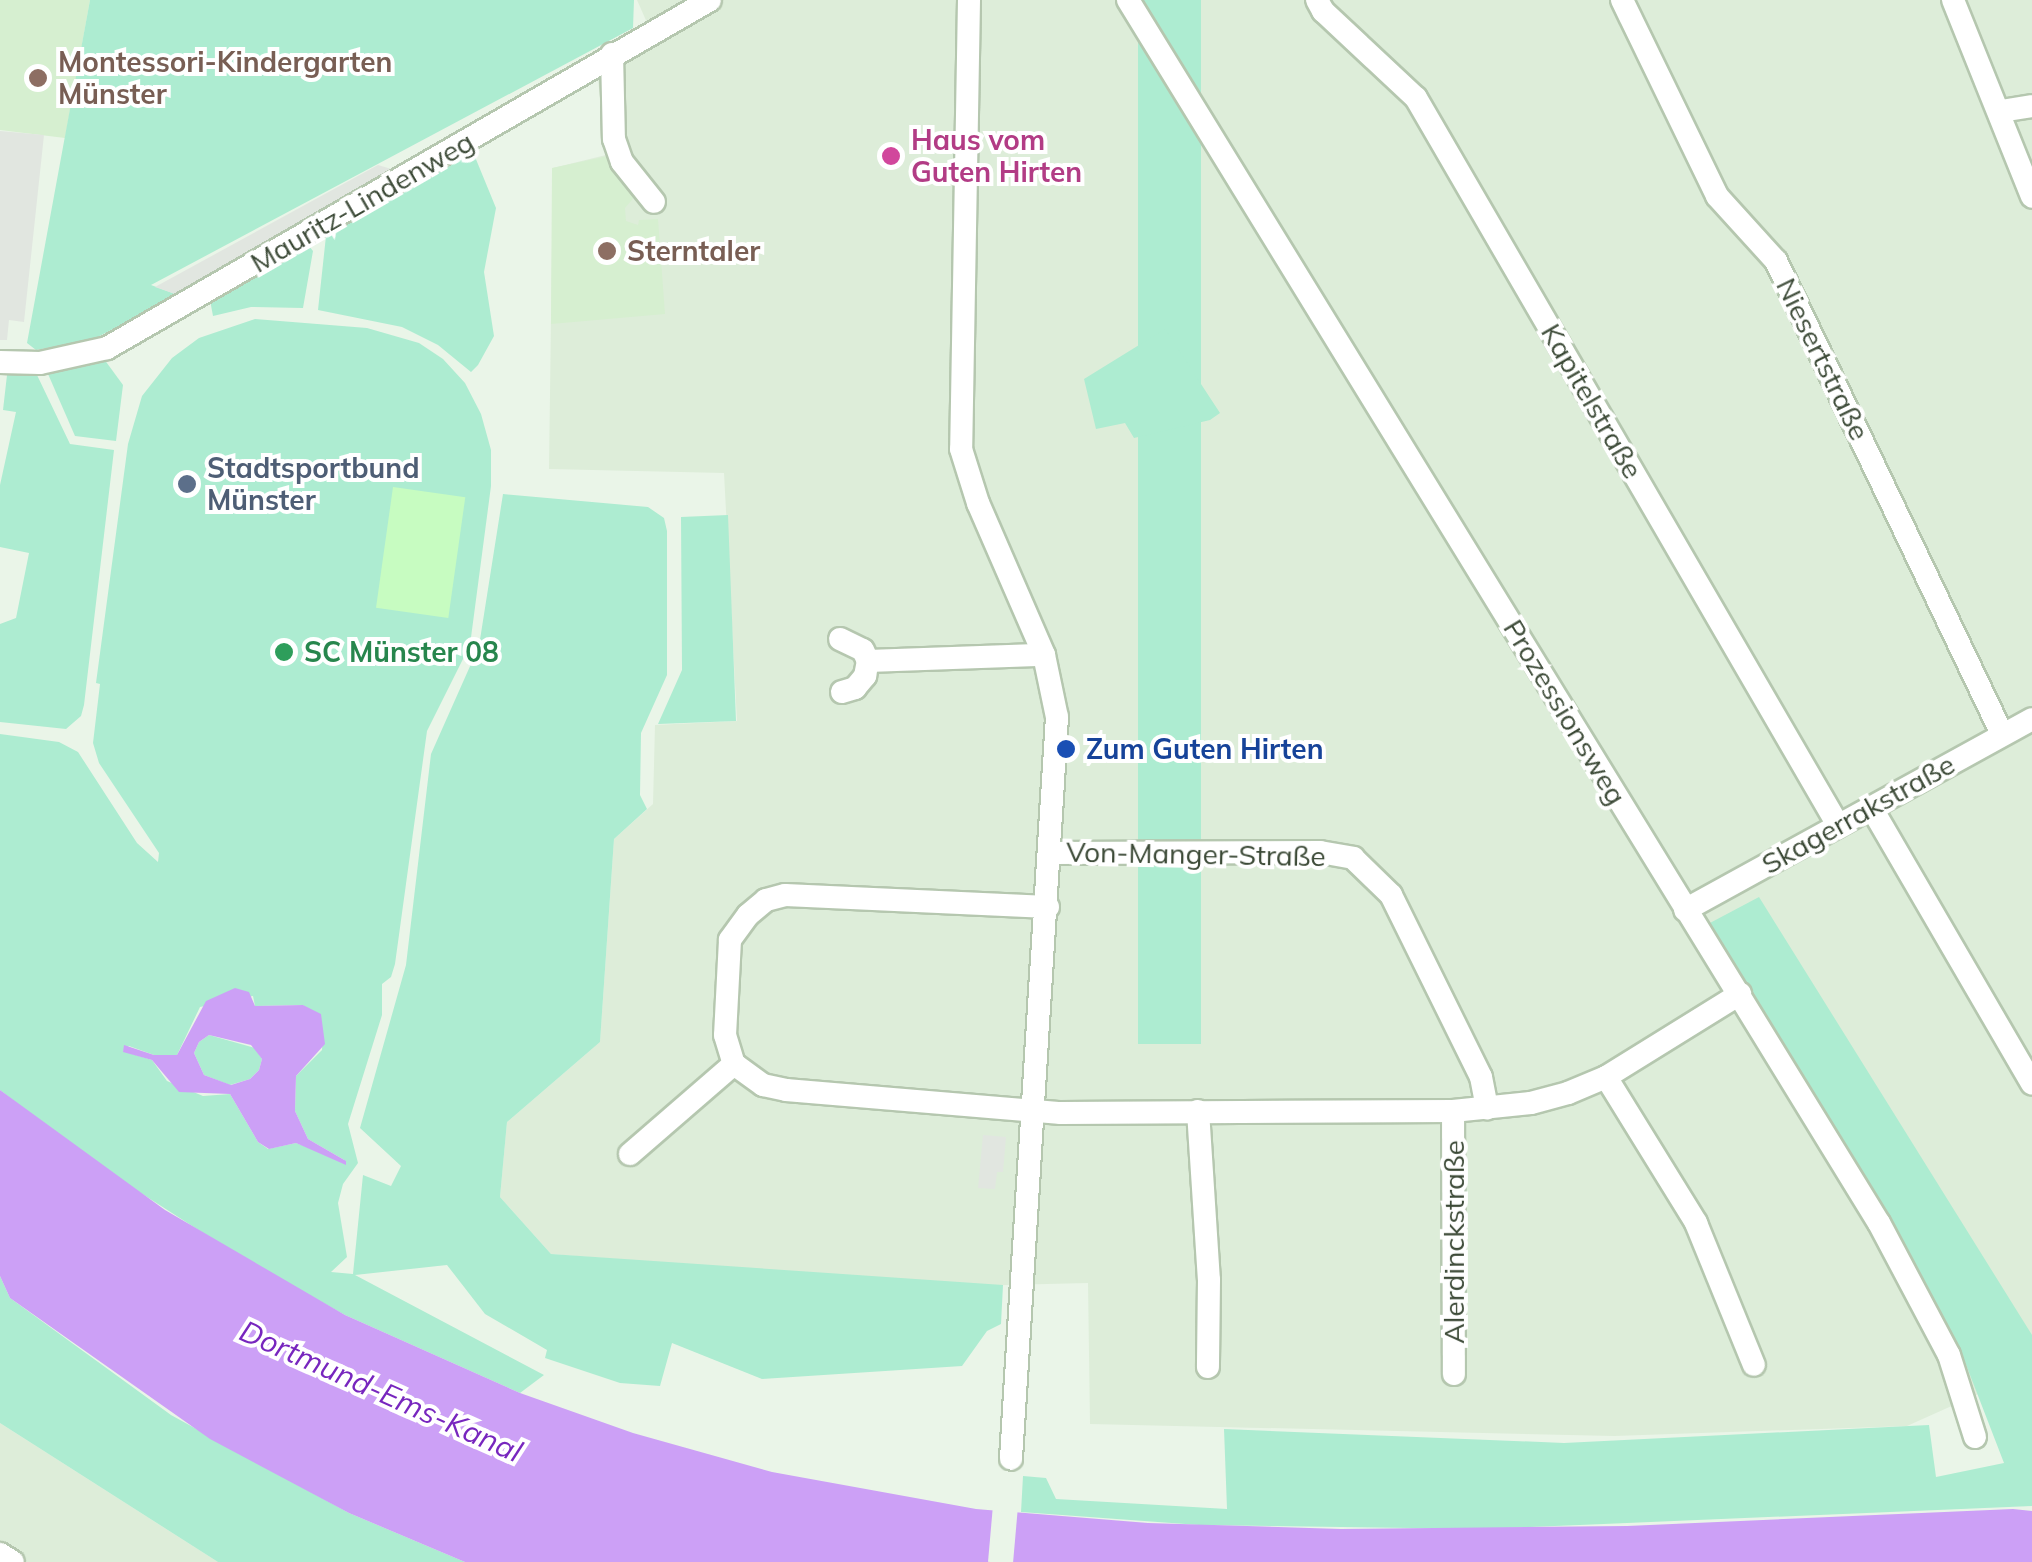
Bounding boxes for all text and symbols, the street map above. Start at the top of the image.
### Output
place label: Montessori-Kindergarten Münster [58,45,392,111]
marker: Montessori-Kindergarten Münster [27,67,49,89]
place label: Haus vom Guten Hirten [911,123,1082,189]
street label: Mauritz-Lindenweg [245,124,479,280]
marker: Haus vom Guten Hirten [880,145,902,167]
place label: Sterntaler [627,234,760,268]
marker: Sterntaler [596,240,618,262]
street label: Niesertstraße [1769,273,1877,445]
street label: Kapitelstraße [1534,318,1650,484]
place label: Stadtsportbund Münster [207,451,420,517]
marker: Stadtsportbund Münster [176,473,198,495]
street label: Prozessionsweg [1497,613,1633,811]
place label: SC Münster 08 [304,635,499,669]
marker: SC Münster 08 [273,641,295,663]
place label: Zum Guten Hirten [1086,732,1324,766]
marker: Zum Guten Hirten [1055,738,1077,760]
street label: Skagerrakstraße [1756,747,1960,881]
street label: Von-Manger-Straße [1066,835,1326,873]
street label: Alerdinckstraße [1437,1140,1471,1344]
water label: Dortmund-Ems-Kanal [234,1312,528,1470]

